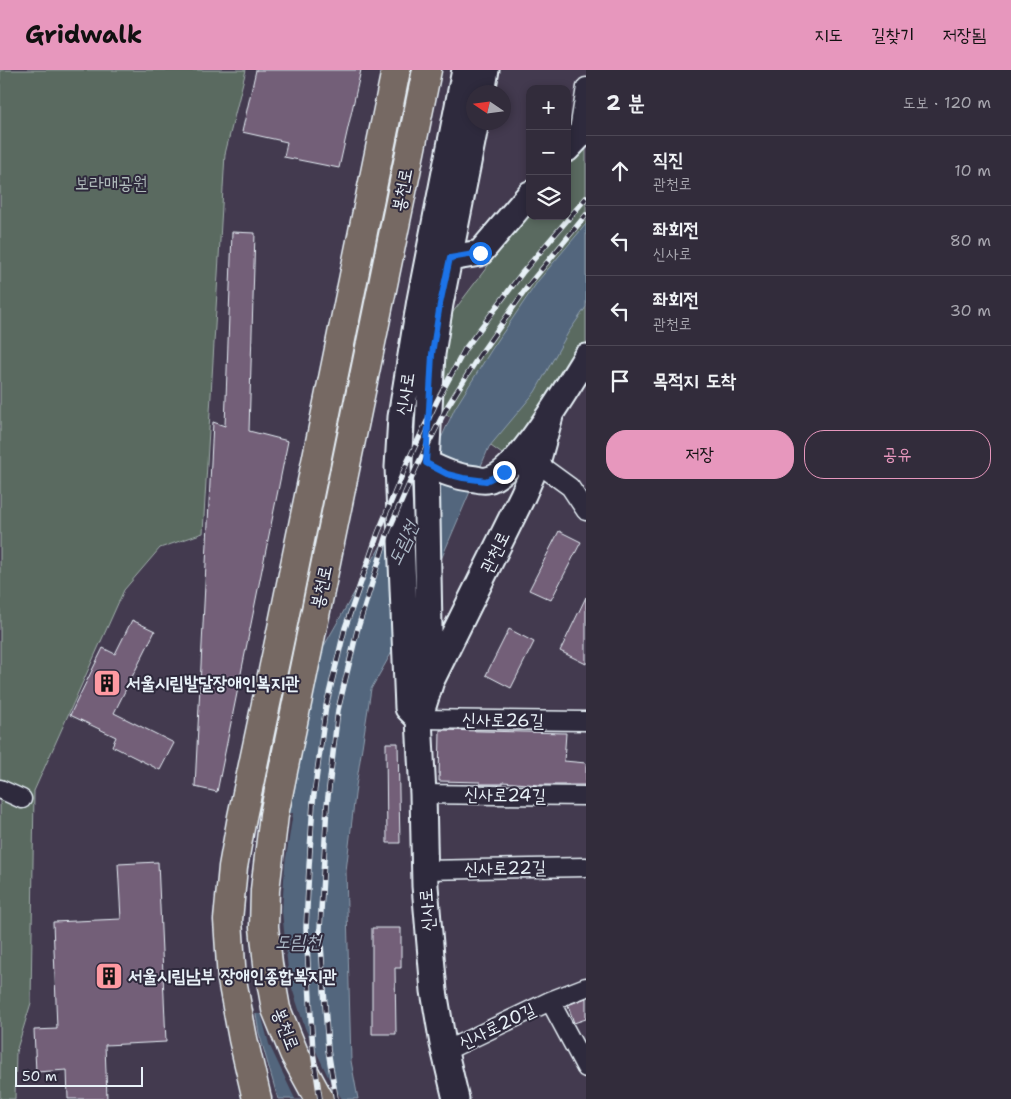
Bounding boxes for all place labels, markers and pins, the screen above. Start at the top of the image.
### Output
building icon: 서울시립발달장애인복지관 [92,668,122,698]
place label: 서울시립발달장애인복지관 [126,671,300,695]
building icon: 서울시립남부 장애인종합복지관 [94,961,124,991]
place label: 서울시립남부 장애인종합복지관 [128,964,337,988]

